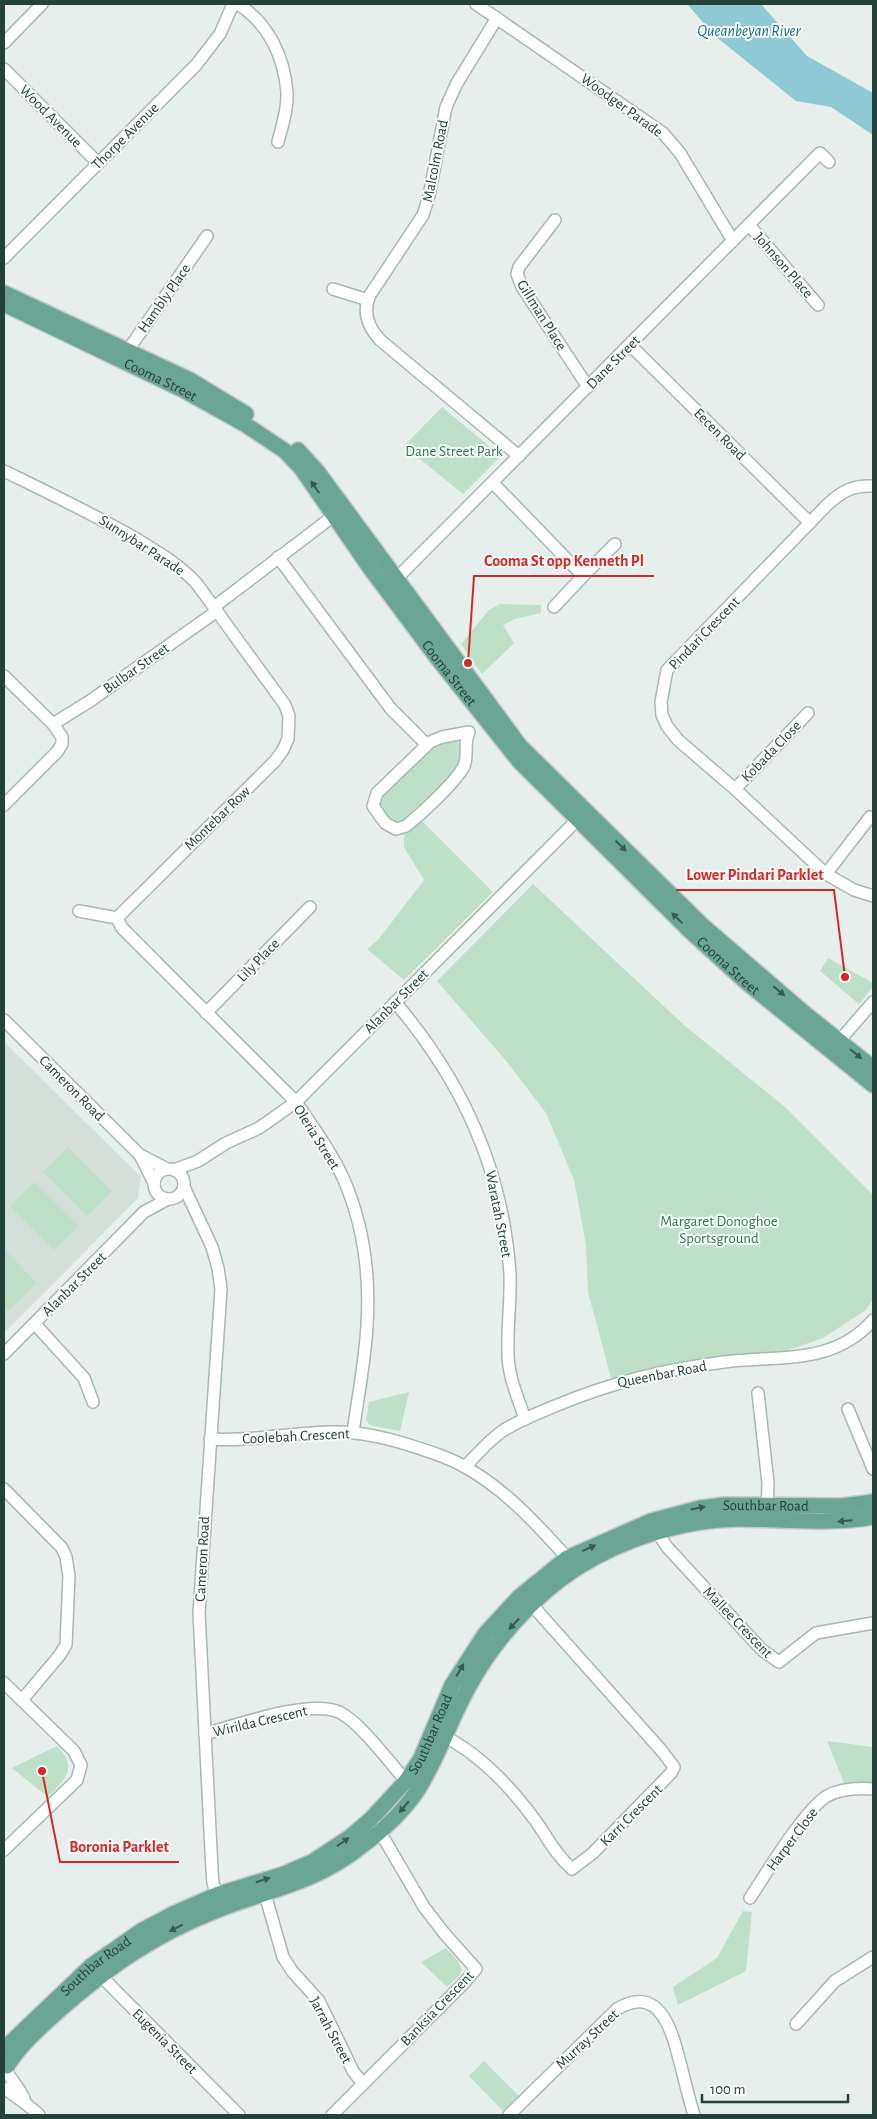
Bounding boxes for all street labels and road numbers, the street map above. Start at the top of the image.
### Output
street label: Woodger Parade [578,71,666,140]
street label: Wood Avenue [17,82,85,151]
street label: Thorpe Avenue [89,100,162,173]
street label: Malcolm Road [420,118,451,204]
street label: Johnson Place [751,230,816,301]
street label: Hambly Place [135,261,194,335]
street label: Gillman Place [514,277,569,353]
street label: Dane Street [584,333,643,392]
street label: Cooma Street [122,356,200,404]
street label: Eecen Road [691,406,749,463]
street label: Sunnybar Parade [96,512,187,579]
street label: Pindari Crescent [666,594,743,673]
street label: Cooma Street [419,638,479,709]
street label: Bulbar Street [101,640,172,697]
street label: Kobada Close [739,718,804,785]
street label: Montebar Row [182,783,253,853]
street label: Cooma Street [694,934,763,998]
street label: Lily Place [234,936,282,985]
street label: Alanbar Street [361,966,432,1036]
street label: Cameron Road [36,1053,107,1124]
street label: Oleria Street [291,1102,342,1173]
street label: Waratah Street [483,1169,514,1259]
street label: Alanbar Street [39,1249,110,1319]
street label: Queenbar Road [616,1358,708,1390]
street label: Coolebah Crescent [242,1426,350,1447]
street label: Southbar Road [723,1498,809,1514]
street label: Cameron Road [193,1516,212,1602]
street label: Mallee Crescent [700,1584,775,1661]
street label: Southbar Road [406,1692,455,1777]
street label: Wirilda Crescent [211,1703,309,1740]
street label: Karri Crescent [598,1781,665,1849]
street label: Harper Close [764,1805,821,1874]
street label: Southbar Road [58,1933,134,1999]
street label: Banksia Crescent [398,1968,477,2049]
street label: Jarrah Street [307,1994,354,2066]
street label: Eugenia Street [129,2006,200,2077]
street label: Murray Street [553,2007,622,2072]

